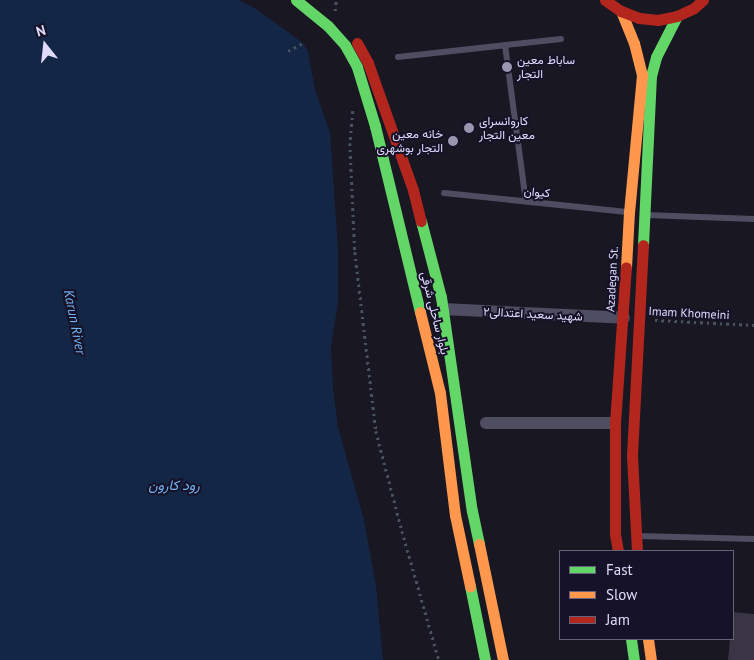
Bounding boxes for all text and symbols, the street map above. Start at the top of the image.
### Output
north arrow [20,20,70,70]
text: N [34,21,48,41]
place label: ساباط معین التجار [517,53,575,81]
marker: ساباط معین التجار [501,61,513,73]
place label: کاروانسرای معین التجار [479,114,535,142]
marker: کاروانسرای معین التجار [463,122,475,134]
place label: خانه معین التجار بوشهری [376,127,443,155]
marker: خانه معین التجار بوشهری [447,135,459,147]
street label: کیوان [523,184,551,200]
street label: Azadegan St. [603,246,621,312]
street label: بلوار ساحلی شرقی [418,270,452,356]
water label: Karun River [60,288,90,356]
street label: شهید سعید اعتدالی۲ [483,304,583,324]
street label: Imam Khomeini [648,304,730,322]
water label: رود کارون [148,477,200,493]
legend [559,550,734,640]
text: Fast [606,560,633,579]
text: Slow [606,585,637,604]
text: Jam [606,610,630,629]

